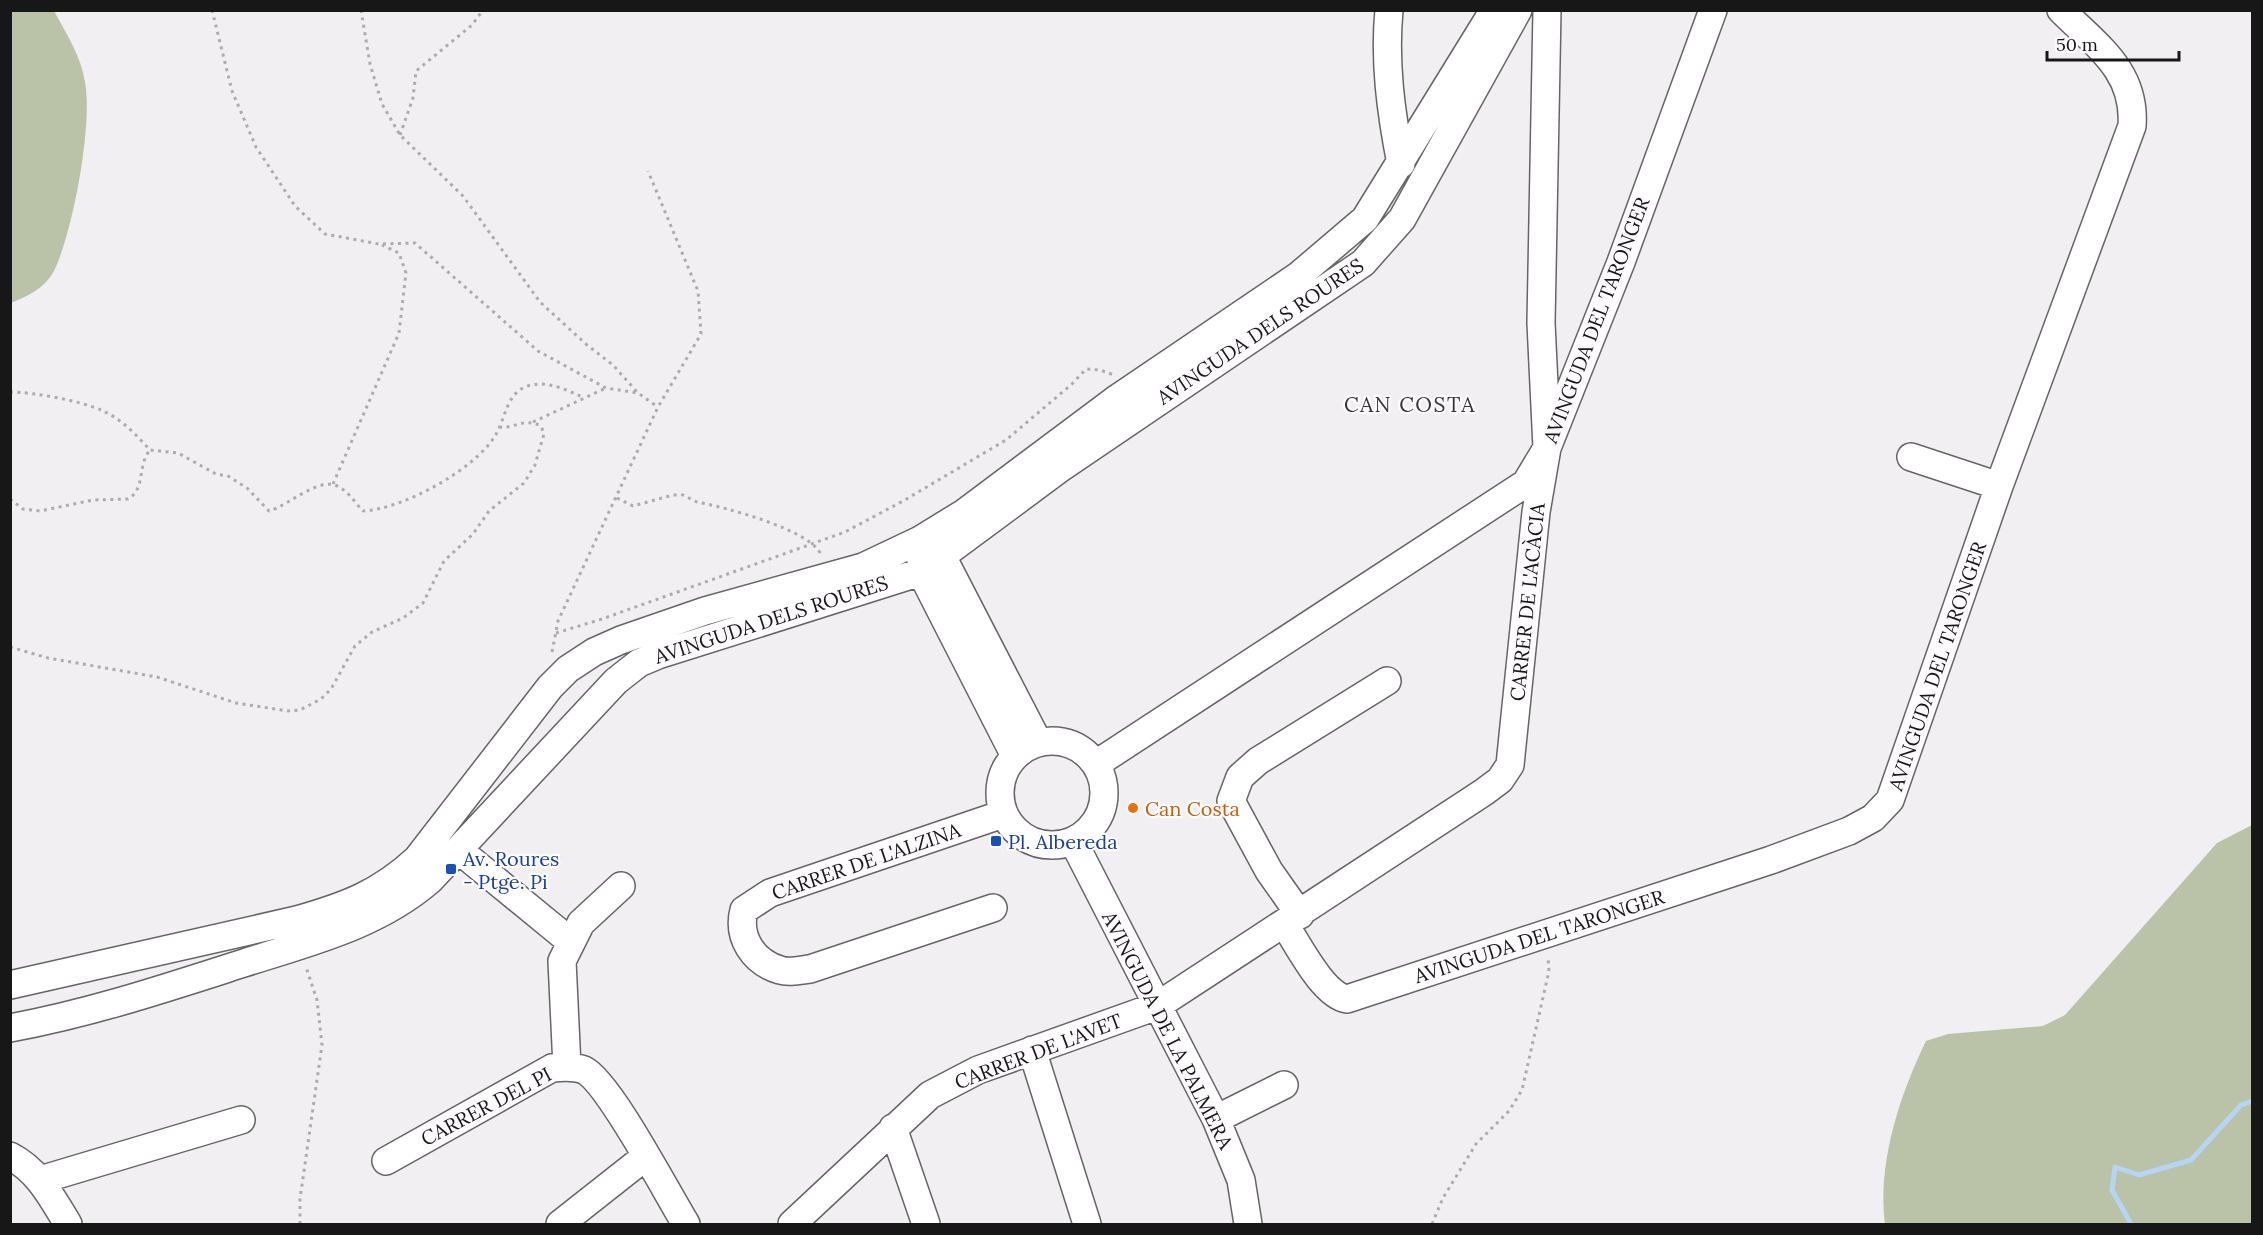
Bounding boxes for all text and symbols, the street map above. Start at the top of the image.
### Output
scale bar [2047,24,2179,62]
text: 50 m [2056,33,2098,56]
street label: AVINGUDA DEL TARONGER [1537,193,1655,448]
street label: AVINGUDA DELS ROURES [1151,252,1368,410]
district label: CAN COSTA [1344,391,1476,418]
street label: CARRER DE L'ACÀCIA [1504,501,1550,702]
street label: AVINGUDA DEL TARONGER [1882,538,1992,795]
street label: AVINGUDA DELS ROURES [650,569,891,669]
place label: Can Costa [1145,796,1240,821]
marker: Can Costa [1126,801,1140,815]
street label: CARRER DE L'ALZINA [768,817,964,905]
place label: Pl. Albereda [1008,829,1118,854]
marker: Pl. Albereda [989,834,1003,848]
place label: Av. Roures - Ptge. Pi [462,846,559,894]
marker: Av. Roures - Ptge. Pi [444,862,458,876]
street label: AVINGUDA DEL TARONGER [1410,884,1668,989]
street label: AVINGUDA DE LA PALMERA [1097,906,1239,1154]
street label: CARRER DE L'AVET [951,1008,1125,1094]
street label: CARRER DEL PI [416,1061,556,1151]

